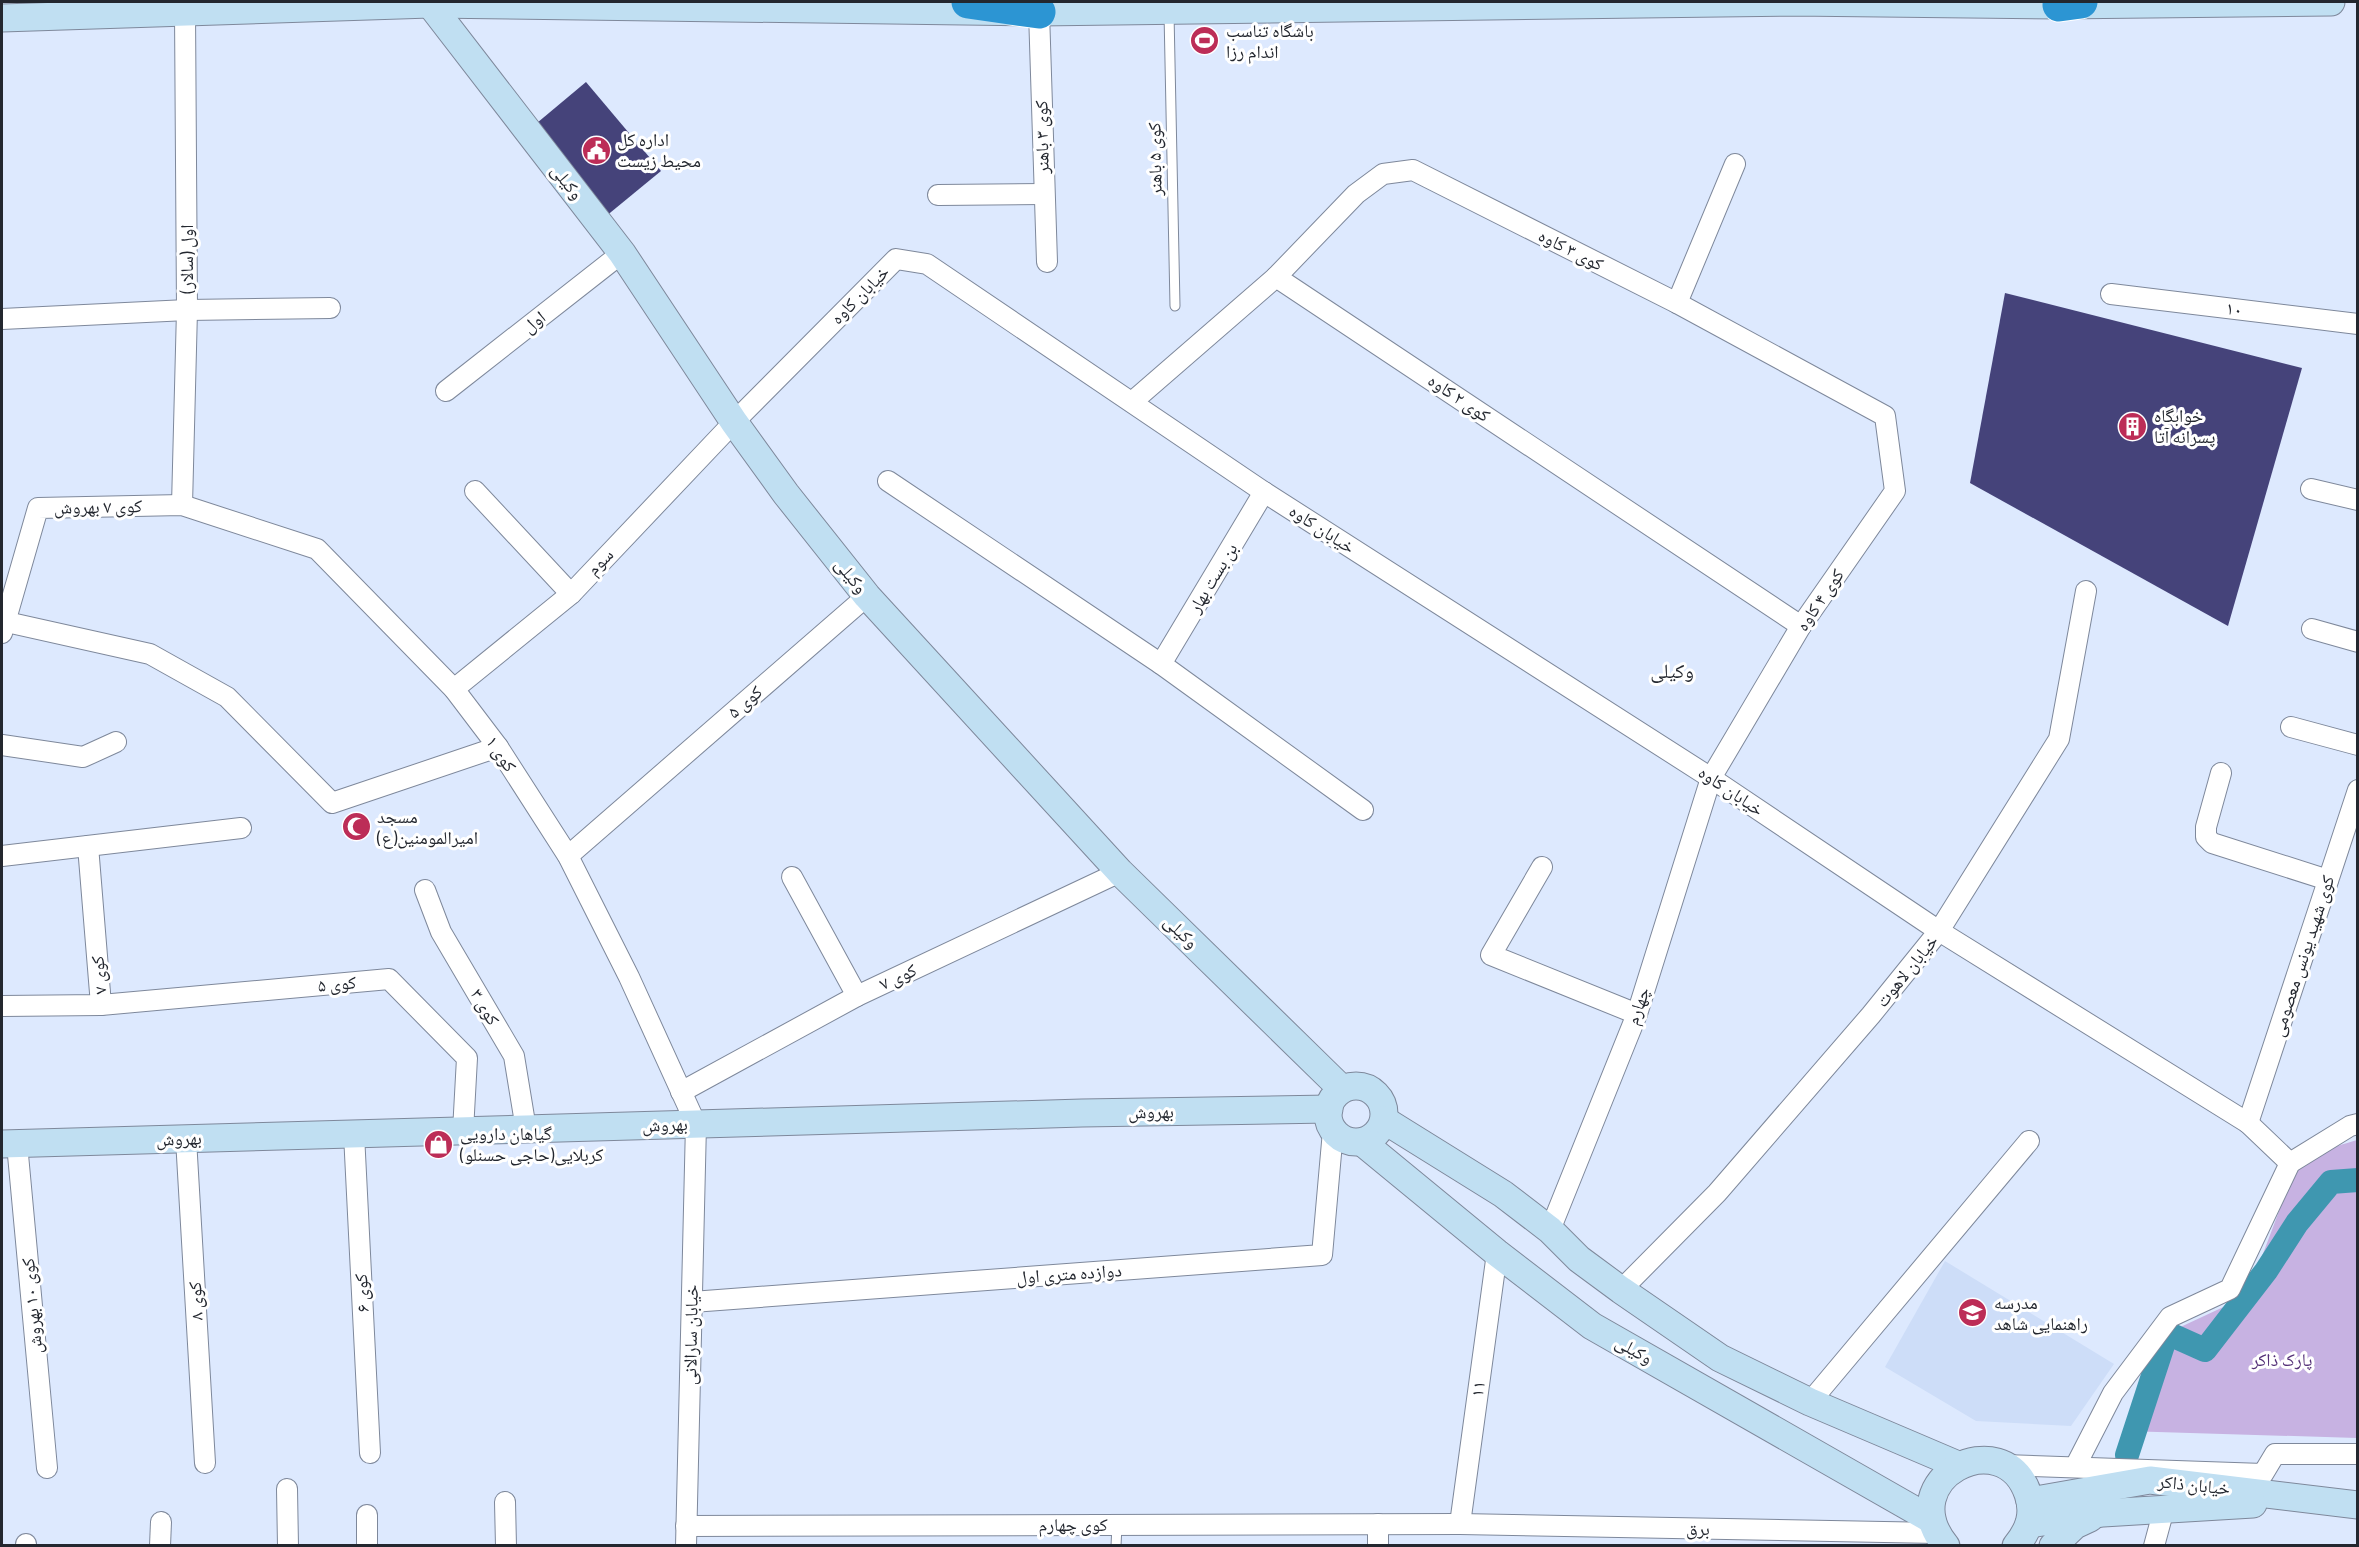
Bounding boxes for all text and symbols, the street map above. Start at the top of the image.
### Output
place label: باشگاه تناسب اندام رزا [1226,19,1314,64]
sports icon: باشگاه تناسب اندام رزا [1189,25,1221,57]
street label: کوی ۳ باهنر [1029,100,1054,175]
street label: کوی ۵ باهنر [1142,122,1167,197]
place label: اداره کل محیط زیست [617,128,701,171]
public building icon: اداره کل محیط زیست [580,134,612,166]
street label: وکیلی [546,159,589,204]
street label: کوی ۳ کاوه [1535,223,1608,276]
street label: اول (سالار) [175,224,198,295]
street label: خیابان کاوه [825,260,894,329]
street label: ۱۰ [2225,296,2243,320]
street label: اول [517,305,550,338]
street label: کوی ۲ کاوه [1424,368,1495,427]
place label: خوابگاه پسرانه آتا [2154,404,2215,448]
building icon: خوابگاه پسرانه آتا [2117,410,2149,442]
street label: کوی ۷ بهروش [54,494,143,519]
street label: خیابان کاوه [1285,499,1360,558]
street label: بن بست بهار [1182,539,1242,618]
street label: سوم [581,543,619,581]
street label: وکیلی [830,553,873,598]
street label: کوی ۴ کاوه [1790,564,1849,635]
district label: وکیلی [1650,658,1694,683]
street label: کوی ۵ [723,680,767,723]
street label: کوی ۱ [481,731,522,777]
street label: خیابان کاوه [1694,760,1768,821]
place label: مسجد امیرالمومنین(ع) [376,805,478,849]
mosque icon: مسجد امیرالمومنین(ع) [340,811,372,843]
street label: کوی شهید یونس معصومی [2266,872,2340,1039]
street label: وکیلی [1159,910,1203,954]
street label: خیابان لاهوت [1870,930,1943,1012]
street label: کوی ۷ [85,954,112,995]
street label: کوی ۷ [875,958,921,995]
street label: کوی ۵ [317,970,358,997]
street label: کوی ۳ [466,984,505,1030]
street label: چهارم [1620,984,1656,1028]
street label: بهروش [1128,1100,1174,1123]
street label: بهروش [642,1112,688,1137]
place label: گیاهان دارویی کربلایی(حاجی حسنلو) [459,1122,604,1166]
street label: بهروش [156,1126,202,1151]
shop icon: گیاهان دارویی کربلایی(حاجی حسنلو) [423,1128,455,1160]
street label: کوی ۱۰ بهروش [16,1257,47,1355]
street label: دوازده متری اول [1015,1258,1122,1289]
street label: کوی ۶ [349,1273,374,1313]
street label: کوی ۸ [183,1281,208,1321]
street label: خیابان سارالانی [678,1285,703,1385]
place label: مدرسه راهنمایی شاهد [1994,1291,2088,1335]
school or university icon: مدرسه راهنمایی شاهد [1957,1297,1989,1329]
street label: وکیلی [1612,1330,1657,1369]
park label: پارک ذاکر [2251,1348,2312,1371]
street label: ۱۱ [1465,1379,1489,1398]
street label: خیابان ذاکر [2156,1469,2231,1500]
street label: کوی چهارم [1038,1513,1108,1537]
street label: برق [1686,1517,1710,1540]

